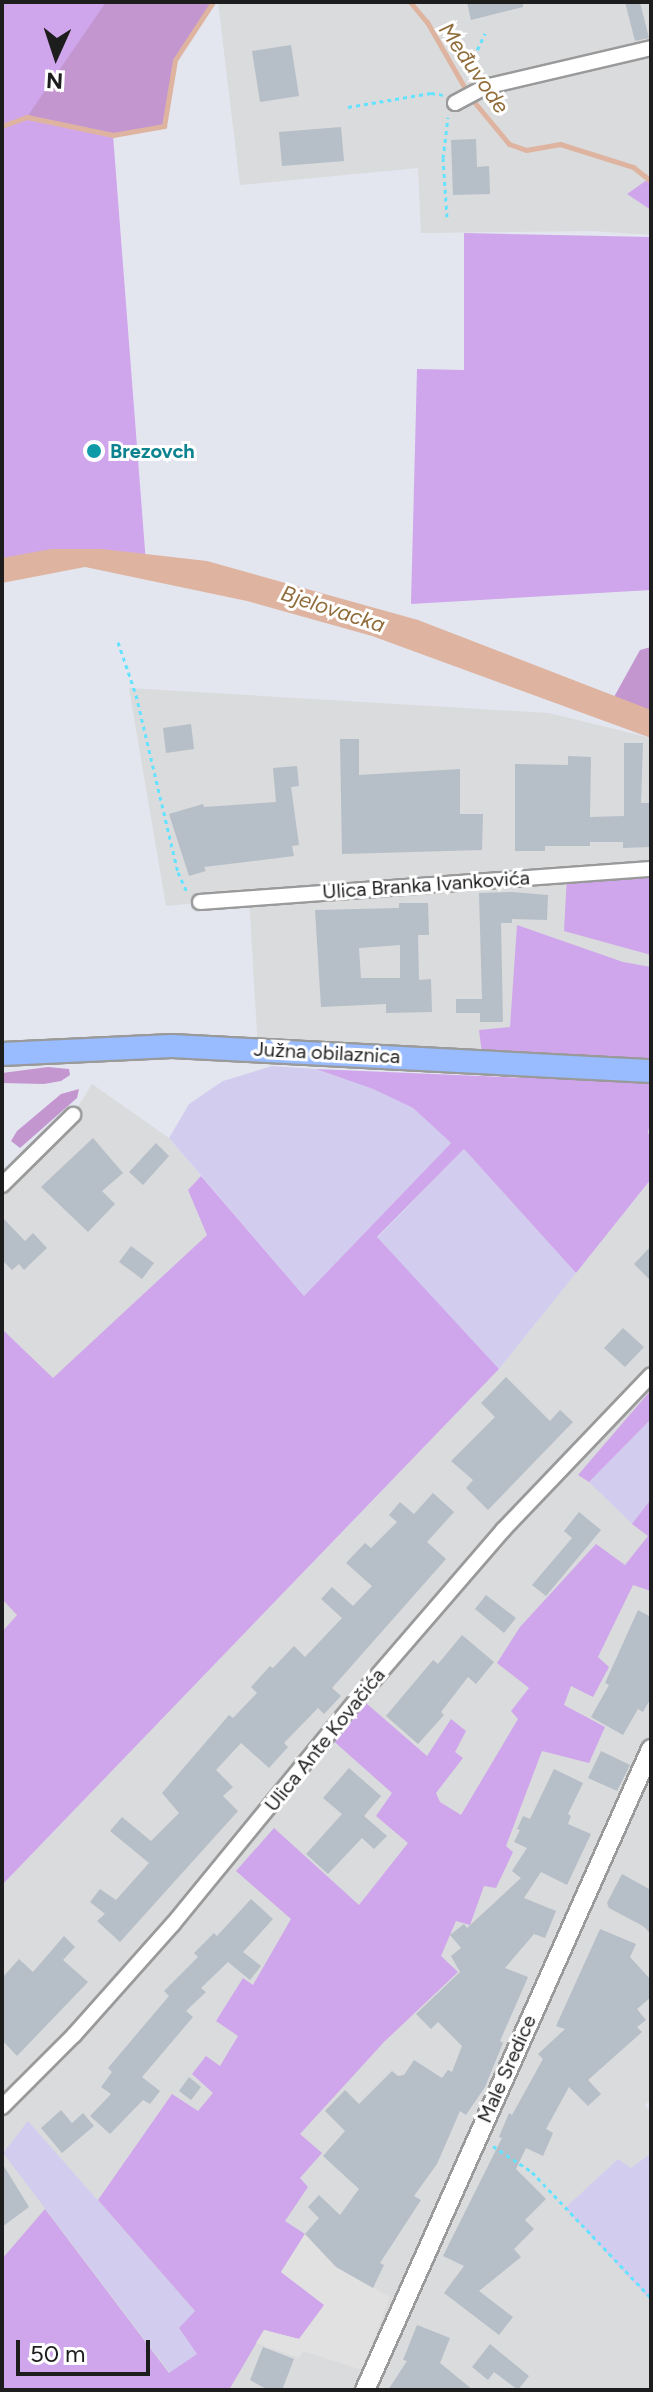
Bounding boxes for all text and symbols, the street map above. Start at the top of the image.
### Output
north arrow [16,16,96,96]
water label: Međuvode [433,18,515,118]
text: N [46,67,64,94]
place label: Brezovch [110,439,195,463]
marker: Brezovch [85,442,103,460]
water label: Bjelovacka [278,580,388,638]
street label: Ulica Branka Ivankovića [321,866,531,904]
street label: Južna obilaznica [253,1037,401,1069]
street label: Ulica Ante Kovačića [260,1664,390,1816]
street label: Male Sredice [473,2011,541,2127]
scale bar [20,2324,154,2374]
text: 50 m [30,2339,86,2368]

